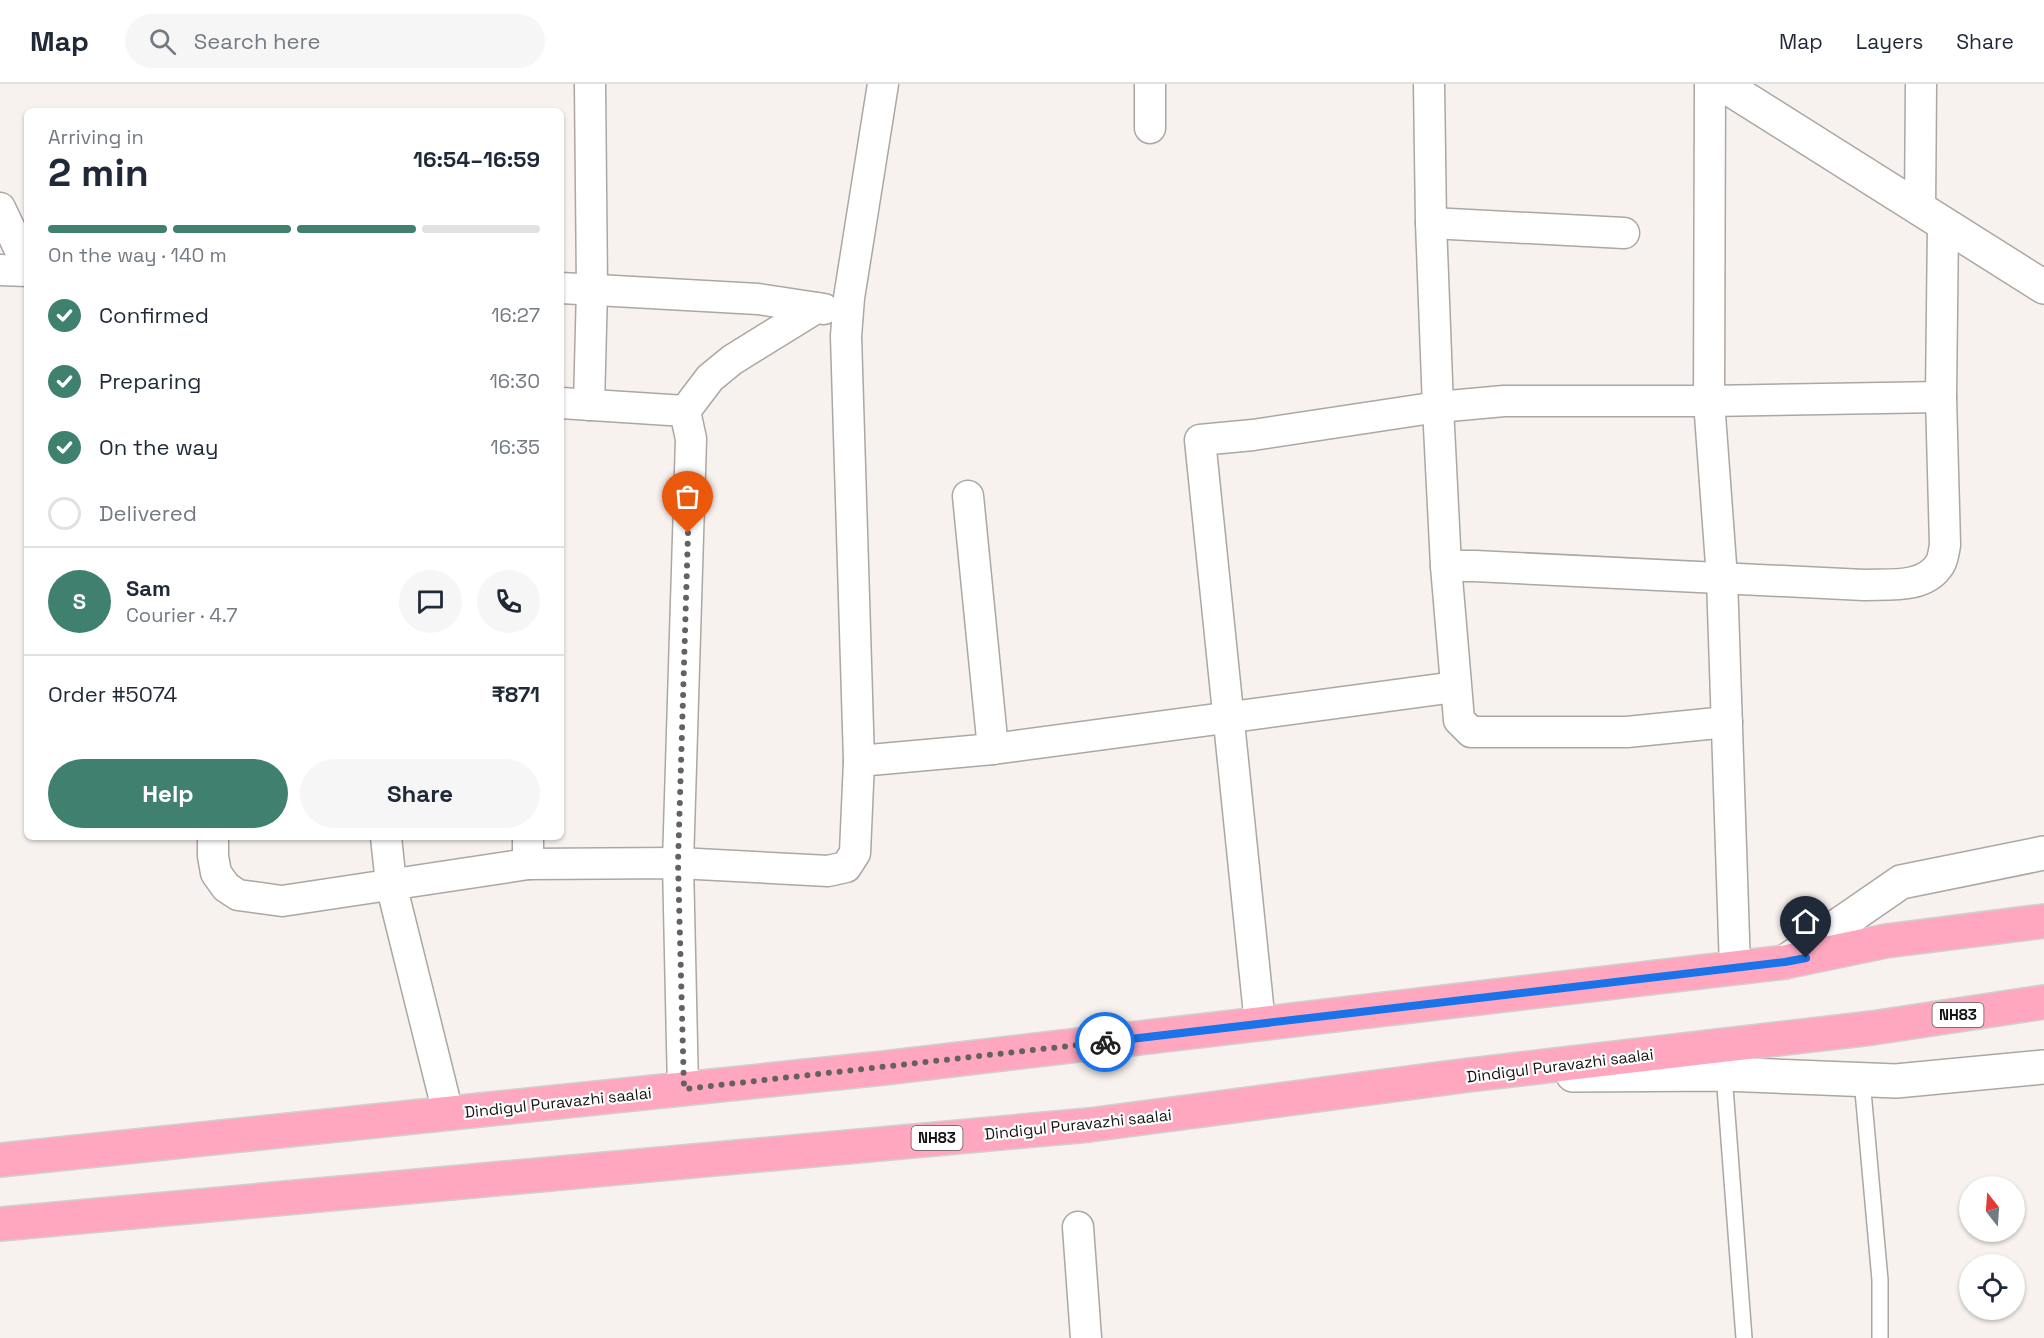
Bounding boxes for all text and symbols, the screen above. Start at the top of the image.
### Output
search box [125,14,545,68]
text: Map [30,23,89,59]
icon: search [146,25,179,58]
text: Search here [194,27,321,55]
text: Map [1779,28,1823,55]
text: Layers [1856,28,1923,55]
text: Share [1956,28,2014,55]
text: Arriving in [48,124,144,150]
text: 16:54–16:59 [413,145,540,173]
text: 2 min [48,148,149,197]
text: On the way · 140 m [48,242,227,268]
icon: check [48,299,81,332]
text: Confirmed [99,301,209,329]
text: 16:27 [491,302,540,328]
icon: check [48,365,81,398]
text: Preparing [99,367,201,395]
text: 16:30 [489,368,540,394]
icon: check [48,431,81,464]
text: On the way [99,433,218,461]
text: 16:35 [490,434,540,460]
pin [662,471,713,533]
icon: bag [671,480,704,513]
text: Delivered [99,499,197,527]
button: chat [399,570,462,633]
button: phone [477,570,540,633]
text: Sam [126,574,171,602]
text: S [73,587,86,615]
text: Courier · 4.7 [126,602,237,628]
text: Order #5074 [48,680,177,708]
text: ₹871 [491,680,540,708]
button: Help [48,759,288,828]
button: Share [300,759,540,828]
pin [1780,896,1831,958]
icon: home [1789,905,1822,938]
road number: NH83 [1932,1003,1984,1027]
courier [1075,1012,1135,1072]
icon: bike [1089,1026,1122,1059]
street label: Dindigul Puravazhi saalai [1465,1044,1655,1087]
street label: Dindigul Puravazhi saalai [463,1082,653,1123]
street label: Dindigul Puravazhi saalai [983,1104,1173,1145]
road number: NH83 [912,1126,962,1150]
north arrow [1959,1176,2025,1242]
map controls [1959,1176,2025,1320]
button: locate [1959,1254,2025,1320]

